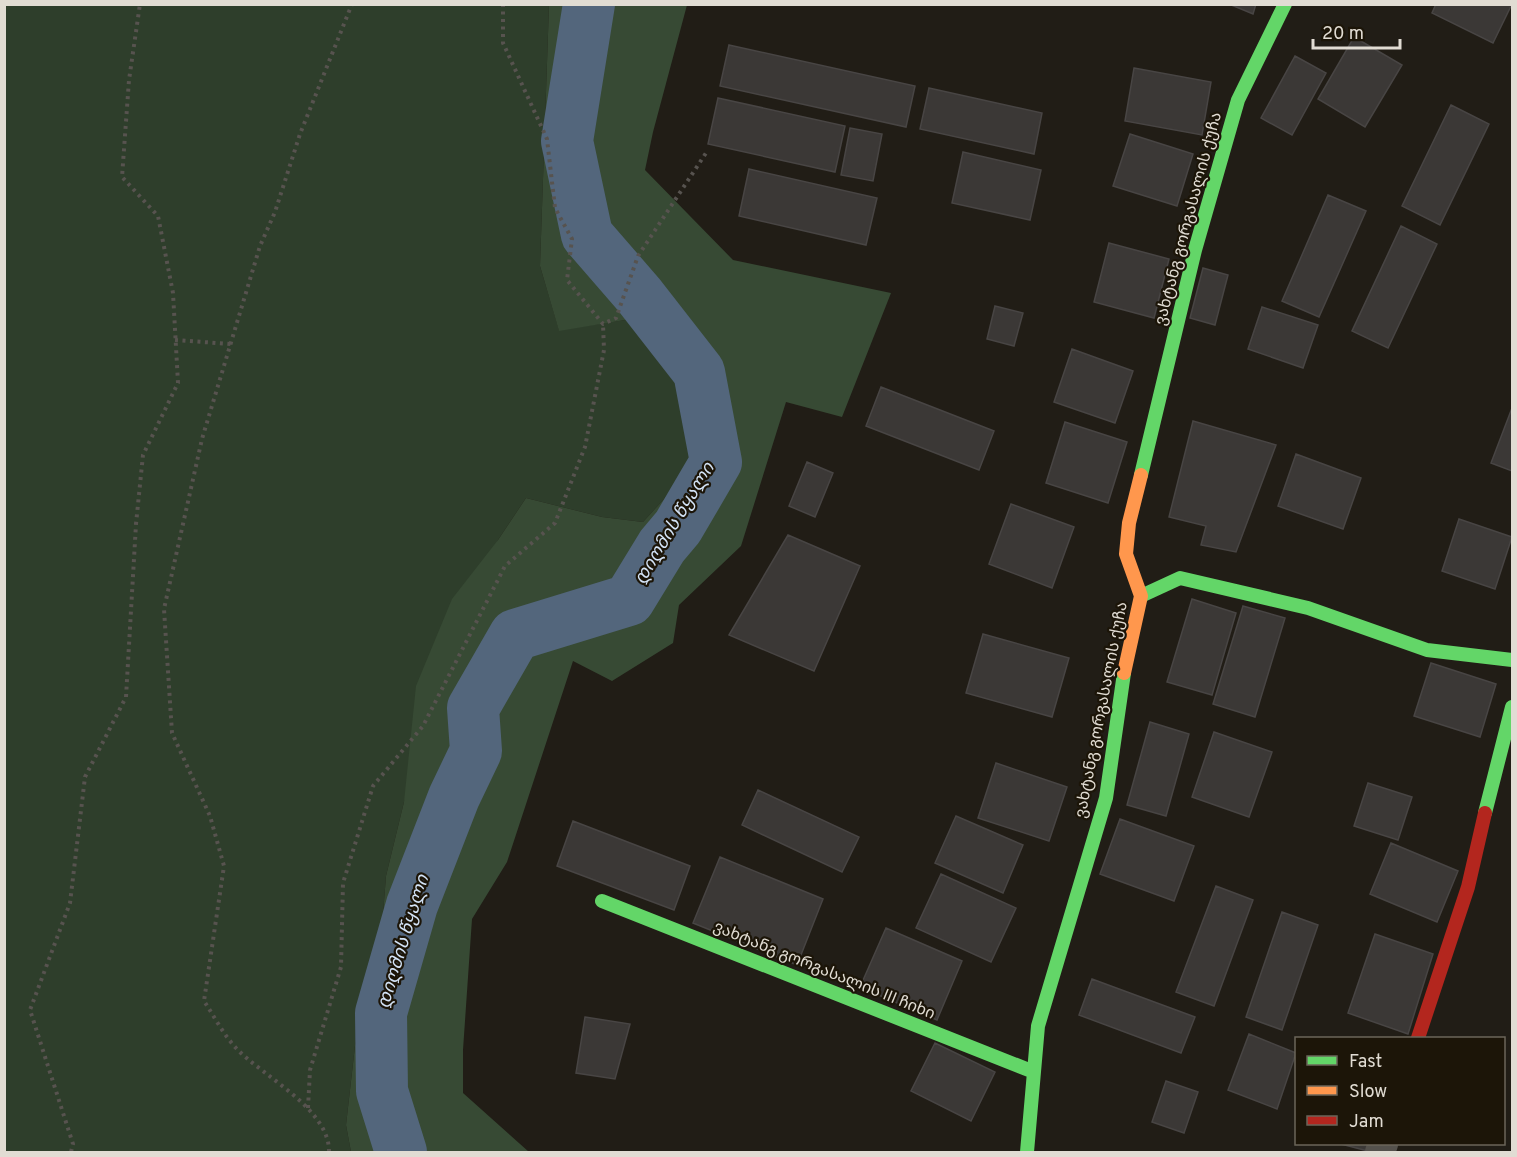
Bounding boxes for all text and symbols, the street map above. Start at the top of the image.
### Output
scale bar [1313,12,1400,50]
text: 20 m [1322,23,1364,46]
street label: ვახტანგ გორგასალის ქუჩა [1151,110,1227,328]
water label: დიღმის წყალი [630,458,721,589]
street label: ვახტანგ გორგასალის ქუჩა [1071,600,1133,820]
water label: დიღმის წყალი [373,872,435,1011]
street label: ვახტანგ გორგასალის III ჩიხი [710,917,938,1025]
legend [1295,1037,1505,1145]
text: Fast [1349,1051,1382,1074]
text: Slow [1349,1081,1387,1104]
text: Jam [1349,1111,1384,1134]

